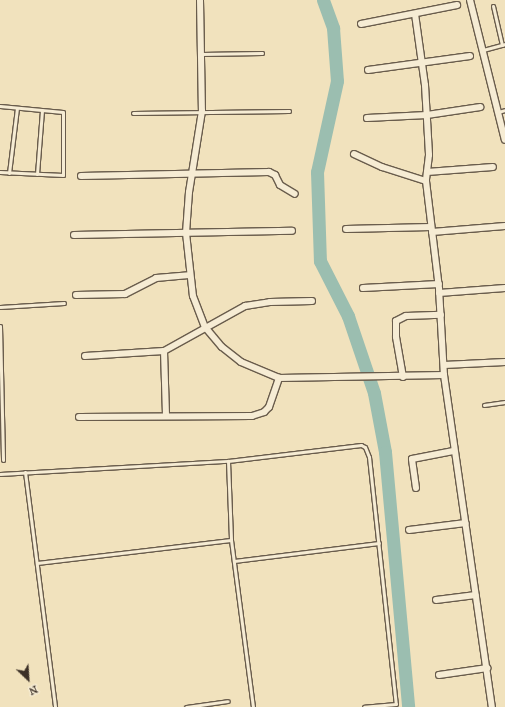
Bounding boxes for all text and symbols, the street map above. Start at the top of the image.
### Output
north arrow [8,659,48,699]
text: N [27,683,40,698]

